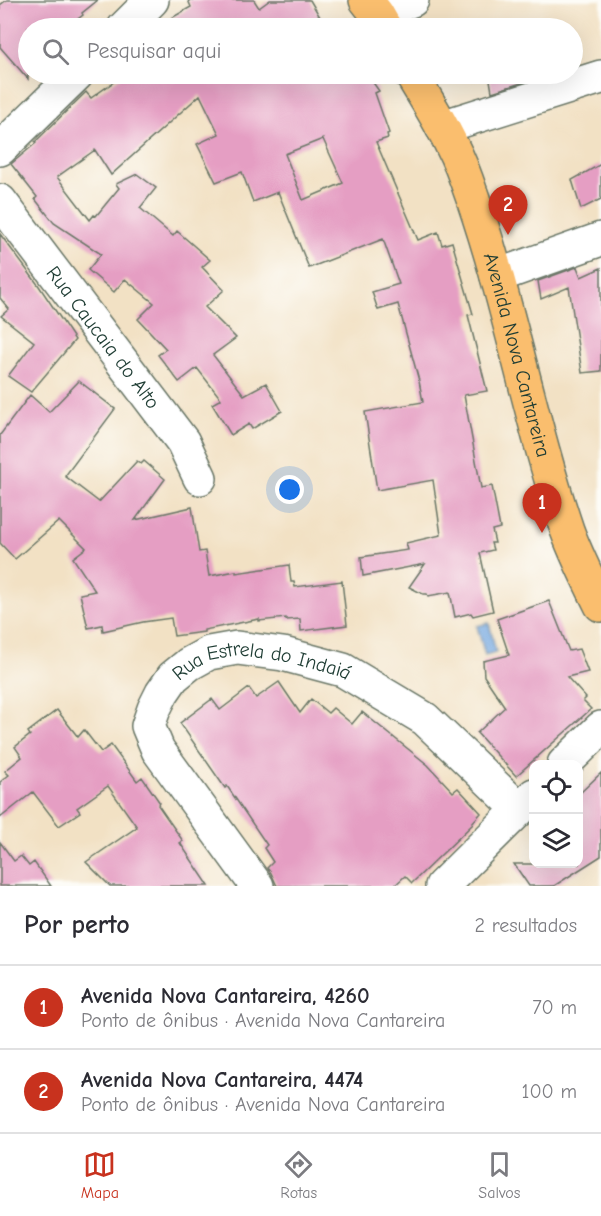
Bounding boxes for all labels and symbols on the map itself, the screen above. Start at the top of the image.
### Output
pin: 2 [488,186,528,235]
street label: Avenida Nova Cantareira [479,250,555,460]
street label: Rua Caucaia do Alto [41,262,165,413]
your location [275,475,304,504]
pin: 1 [522,484,562,533]
text: Rua Estrela do Indaiá [168,637,356,685]
street label: Rua Estrela do Indaiá [170,668,358,696]

